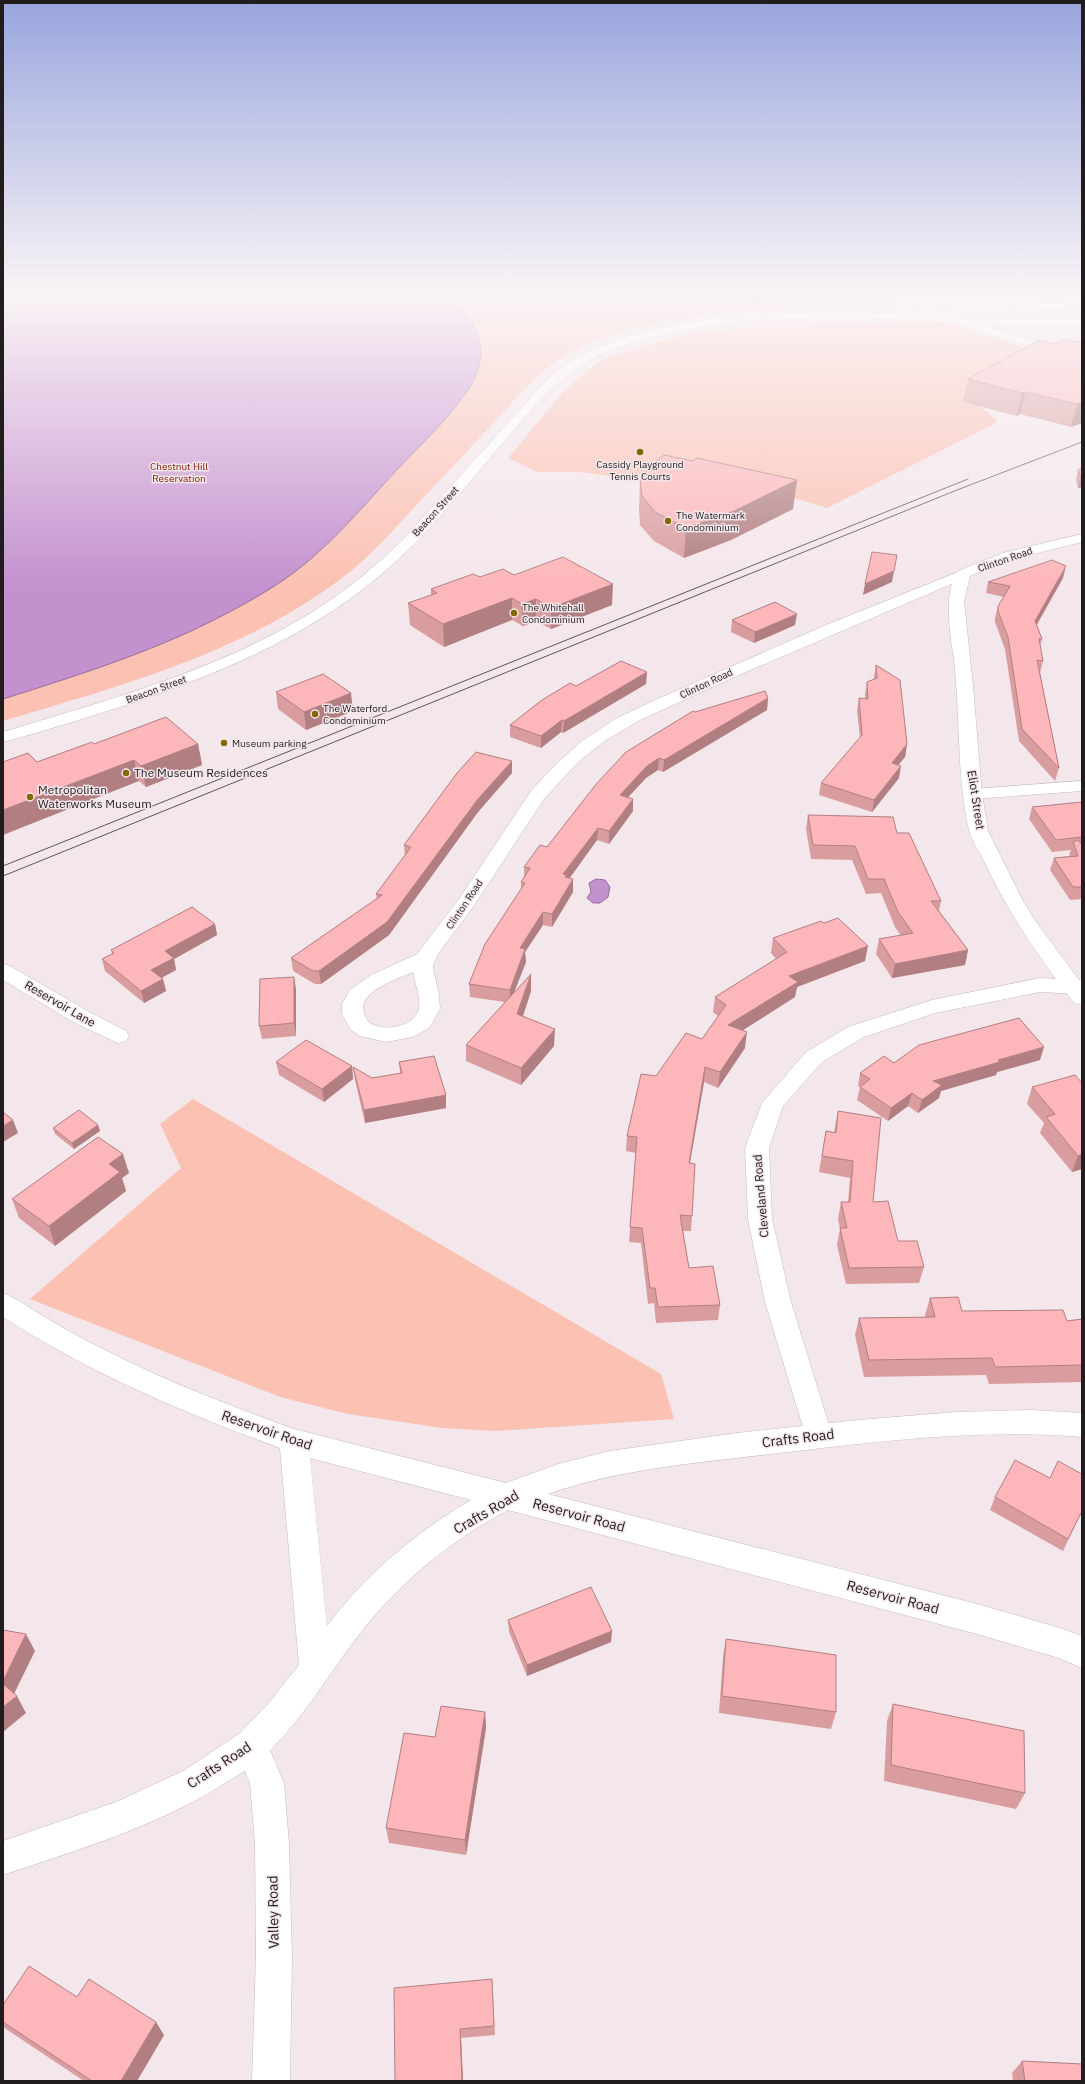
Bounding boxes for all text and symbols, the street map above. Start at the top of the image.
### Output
marker: Cassidy Playground Tennis Courts [635,447,645,457]
place label: Cassidy Playground Tennis Courts [596,458,684,483]
park label: Chestnut Hill Reservation [150,460,208,485]
street label: Beacon Street [409,483,462,539]
place label: The Watermark Condominium [676,509,746,534]
marker: The Watermark Condominium [663,516,673,526]
street label: Clinton Road [976,544,1034,575]
place label: The Whitehall Condominium [522,601,585,626]
marker: The Whitehall Condominium [509,608,519,618]
street label: Clinton Road [678,665,735,701]
street label: Beacon Street [124,672,189,706]
place label: The Waterford Condominium [323,702,387,727]
marker: The Waterford Condominium [310,709,320,719]
place label: Museum parking [232,737,307,750]
marker: Museum parking [219,738,229,748]
place label: The Museum Residences [134,765,268,780]
marker: The Museum Residences [121,768,131,778]
street label: Eliot Street [964,769,989,831]
place label: Metropolitan Waterworks Museum [38,782,152,811]
marker: Metropolitan Waterworks Museum [25,792,35,802]
street label: Clinton Road [443,877,486,932]
street label: Reservoir Lane [22,977,99,1030]
street label: Cleveland Road [749,1154,772,1238]
street label: Reservoir Road [219,1406,315,1454]
street label: Crafts Road [761,1425,835,1451]
street label: Crafts Road [450,1486,522,1538]
street label: Reservoir Road [531,1494,627,1536]
street label: Reservoir Road [845,1576,941,1618]
street label: Crafts Road [183,1738,255,1792]
street label: Valley Road [263,1875,283,1949]

